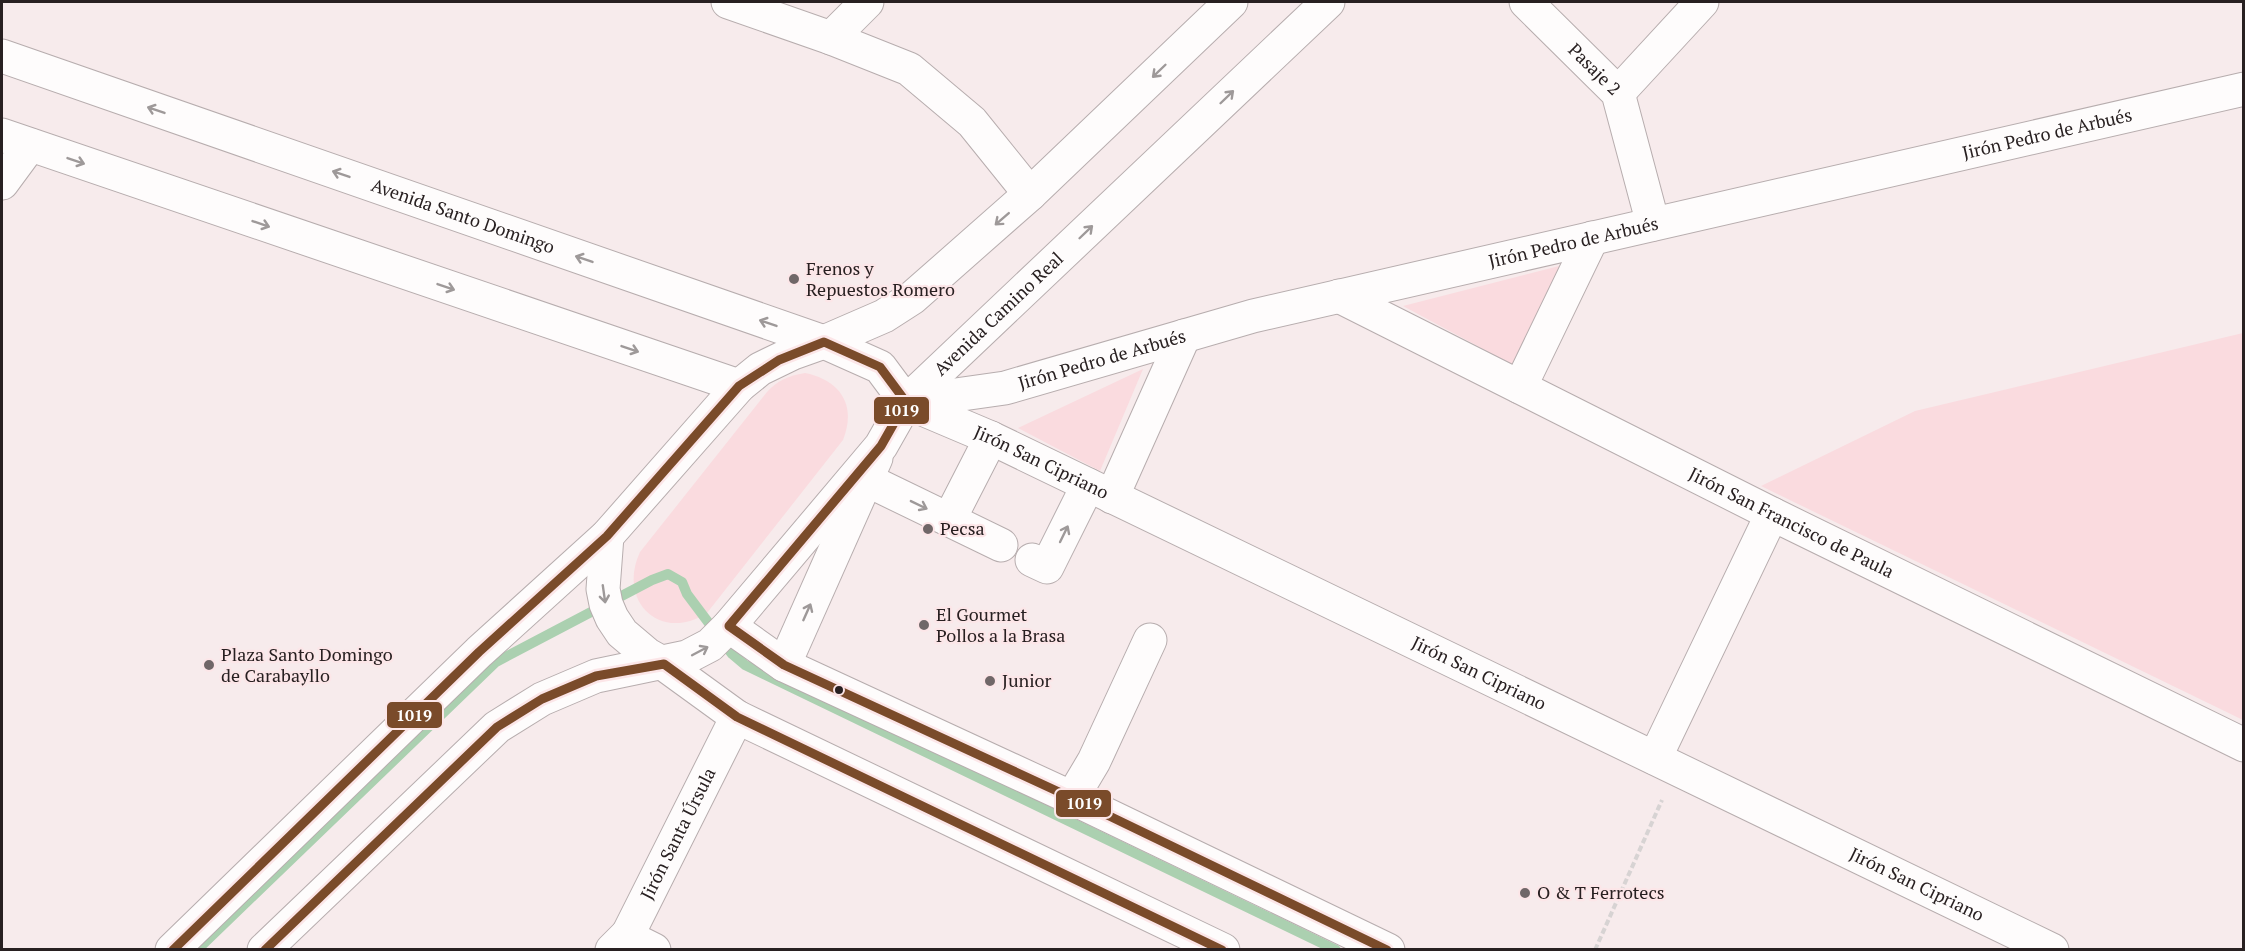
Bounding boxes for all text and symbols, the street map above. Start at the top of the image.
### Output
street label: Pasaje 2 [1563,37,1626,100]
one-way arrow [1151,64,1166,78]
one-way arrow [1219,91,1234,105]
street label: Jirón Pedro de Arbués [1960,102,2134,164]
one-way arrow [148,103,166,114]
one-way arrow [67,157,85,168]
one-way arrow [332,168,350,179]
street label: Avenida Santo Domingo [368,172,558,258]
street label: Jirón Pedro de Arbués [1486,211,1660,273]
one-way arrow [994,212,1009,226]
one-way arrow [251,219,270,230]
one-way arrow [1078,224,1093,239]
street label: Avenida Camino Real [928,246,1068,380]
one-way arrow [575,253,594,264]
place label: Frenos y Repuestos Romero [806,256,955,301]
marker: Frenos y Repuestos Romero [787,272,801,286]
one-way arrow [436,282,455,293]
one-way arrow [759,317,778,328]
street label: Jirón Pedro de Arbués [1015,323,1188,395]
one-way arrow [620,345,639,356]
line badge: 1019 [873,396,930,425]
text: 1019 [883,399,919,421]
street label: Jirón San Cipriano [970,419,1113,504]
street label: Jirón San Francisco de Paula [1685,461,1898,583]
one-way arrow [910,500,928,512]
place label: Pecsa [940,516,985,540]
marker: Pecsa [921,522,935,536]
one-way arrow [1059,525,1070,543]
one-way arrow [599,584,610,603]
place label: El Gourmet Pollos a la Brasa [936,602,1065,647]
one-way arrow [802,603,814,621]
marker: El Gourmet Pollos a la Brasa [917,618,931,632]
street label: Jirón San Cipriano [1408,630,1551,715]
place label: Plaza Santo Domingo de Carabayllo [221,642,393,687]
one-way arrow [691,645,708,657]
marker: Plaza Santo Domingo de Carabayllo [202,658,216,672]
place label: Junior [1002,668,1052,692]
marker: Junior [983,674,997,688]
unlabelled marker [833,684,845,696]
line badge: 1019 [386,701,443,729]
text: 1019 [396,704,432,726]
street label: Jirón Santa Úrsula [634,763,721,903]
line badge: 1019 [1055,789,1112,818]
text: 1019 [1066,792,1102,814]
street label: Jirón San Cipriano [1846,841,1988,926]
place label: O & T Ferrotecs [1537,880,1665,904]
marker: O & T Ferrotecs [1518,886,1532,900]

